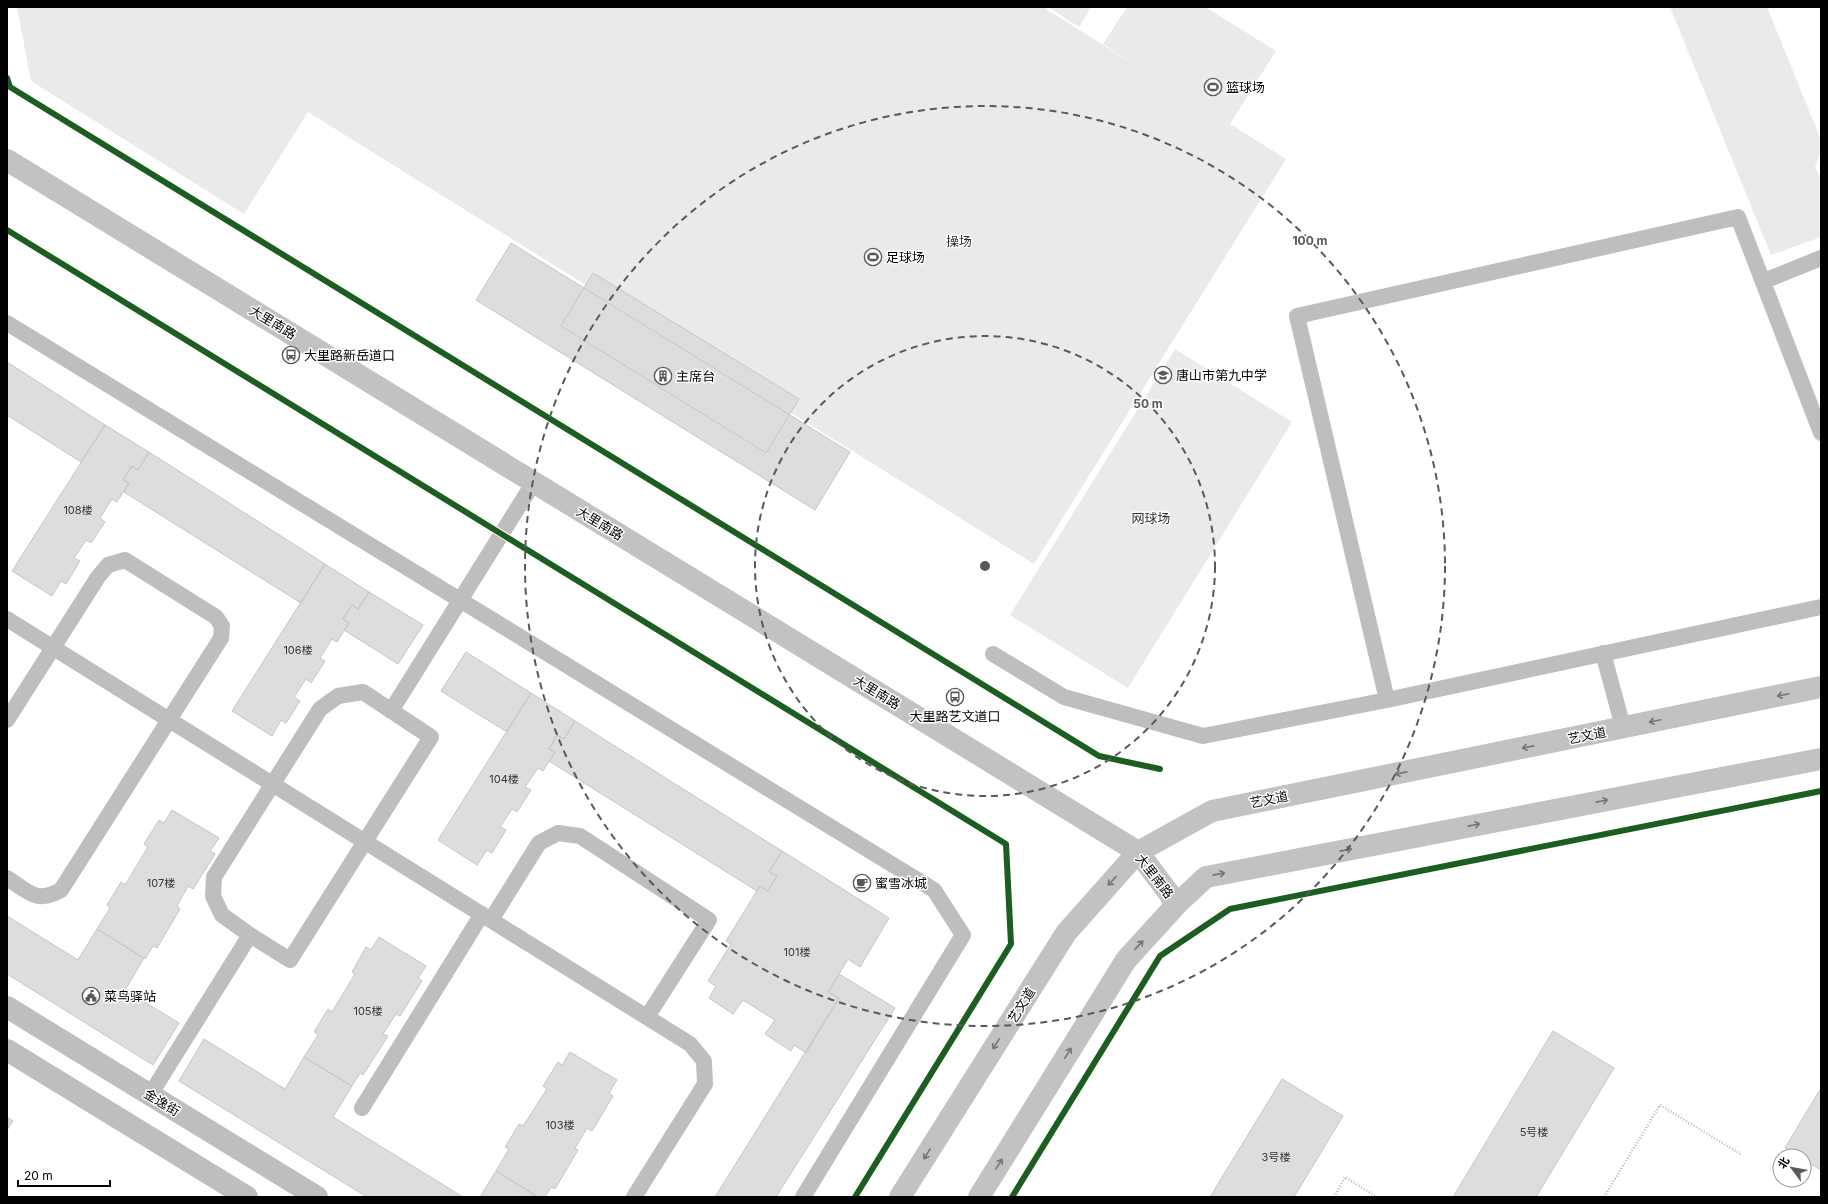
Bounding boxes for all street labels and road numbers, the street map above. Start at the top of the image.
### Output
street label: 大里南路 [247,302,299,342]
street label: 大里南路 [574,503,626,543]
street label: 大里南路 [851,672,903,712]
street label: 艺文道 [1566,723,1608,747]
street label: 艺文道 [1248,787,1290,811]
street label: 大里南路 [1133,851,1177,901]
street label: 艺文道 [1004,984,1038,1026]
street label: 金逸街 [141,1085,183,1119]

